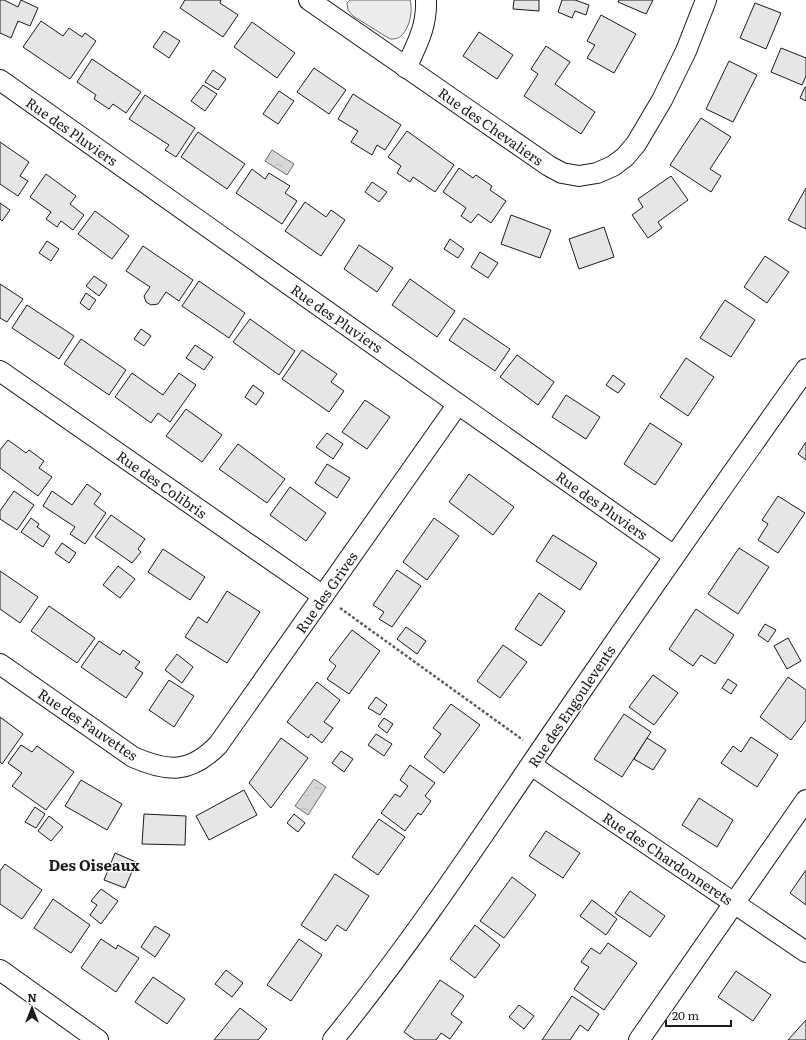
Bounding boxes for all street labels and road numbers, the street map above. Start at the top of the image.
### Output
street label: Rue des Chevaliers [434,82,548,170]
street label: Rue des Pluviers [22,92,122,170]
street label: Rue des Pluviers [287,279,387,357]
street label: Rue des Colibris [113,445,211,523]
street label: Rue des Pluviers [552,466,652,544]
street label: Rue des Grives [290,547,362,637]
street label: Rue des Engoulevents [523,641,619,771]
street label: Rue des Fauvettes [34,683,142,765]
street label: Rue des Chardonnerets [599,807,737,909]

